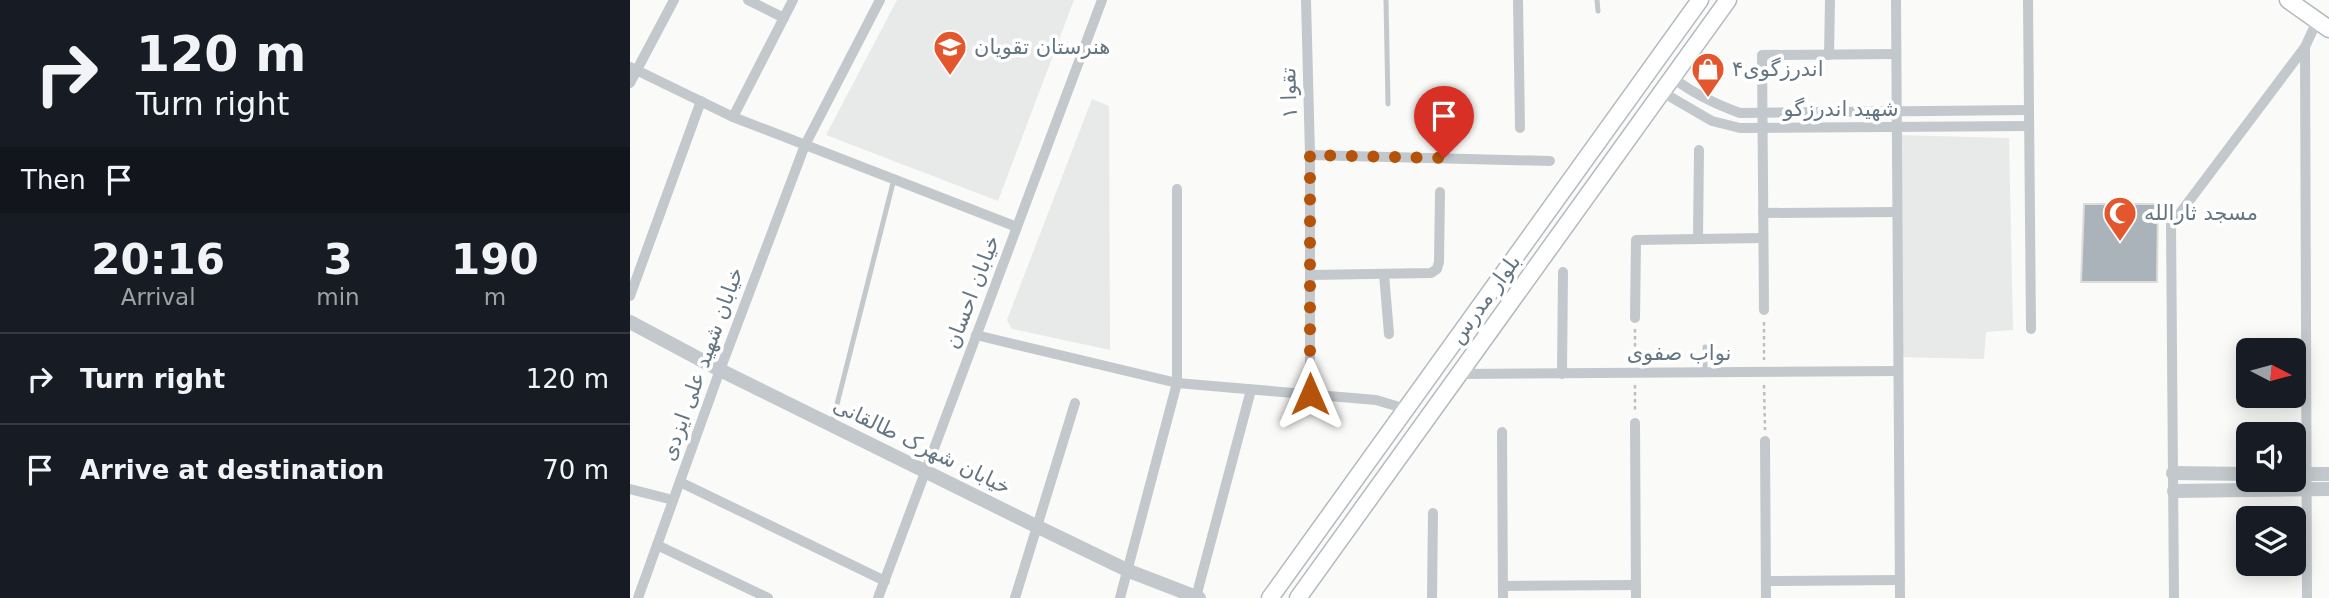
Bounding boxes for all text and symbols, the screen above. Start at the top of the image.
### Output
text: 120 m [136,26,306,83]
icon: right [21,28,112,119]
school or university icon: هنرستان تقویان [931,28,969,77]
place label: هنرستان تقویان [974,35,1110,59]
shop icon: اندرزگوی۴ [1689,50,1727,99]
place label: اندرزگوی۴ [1732,57,1824,81]
street label: تقوا ۱ [1276,67,1302,119]
text: Turn right [136,85,289,123]
pin [1414,86,1474,158]
icon: arrive [1425,97,1463,135]
street label: شهید اندرزگو [1782,97,1899,121]
icon: arrive [100,161,138,199]
text: Then [21,165,86,195]
mosque icon: مسجد ثارالله [2101,194,2139,243]
place label: مسجد ثارالله [2144,201,2258,225]
street label: خیابان احسان [939,232,1005,352]
text: 20:16 [91,235,225,284]
text: 3 [323,235,353,284]
text: 190 [451,235,539,284]
street label: بلوار مدرس [1445,250,1525,348]
street label: خیابان شهید علی ایزدی [656,264,748,464]
text: Arrival [121,284,196,310]
text: min [316,284,360,310]
text: m [484,284,506,310]
north arrow [2236,338,2306,408]
map controls [2236,338,2306,576]
street label: نواب صفوی [1627,341,1731,365]
position arrow [1273,357,1347,431]
icon: right [21,360,59,398]
text: Turn right [80,364,225,394]
text: 120 m [526,364,609,394]
street label: خیابان شهرک طالقانی [829,393,1015,499]
button: sound [2236,422,2306,492]
icon: arrive [21,451,59,489]
text: Arrive at destination [80,455,384,485]
text: 70 m [542,455,609,485]
button: layers [2236,506,2306,576]

